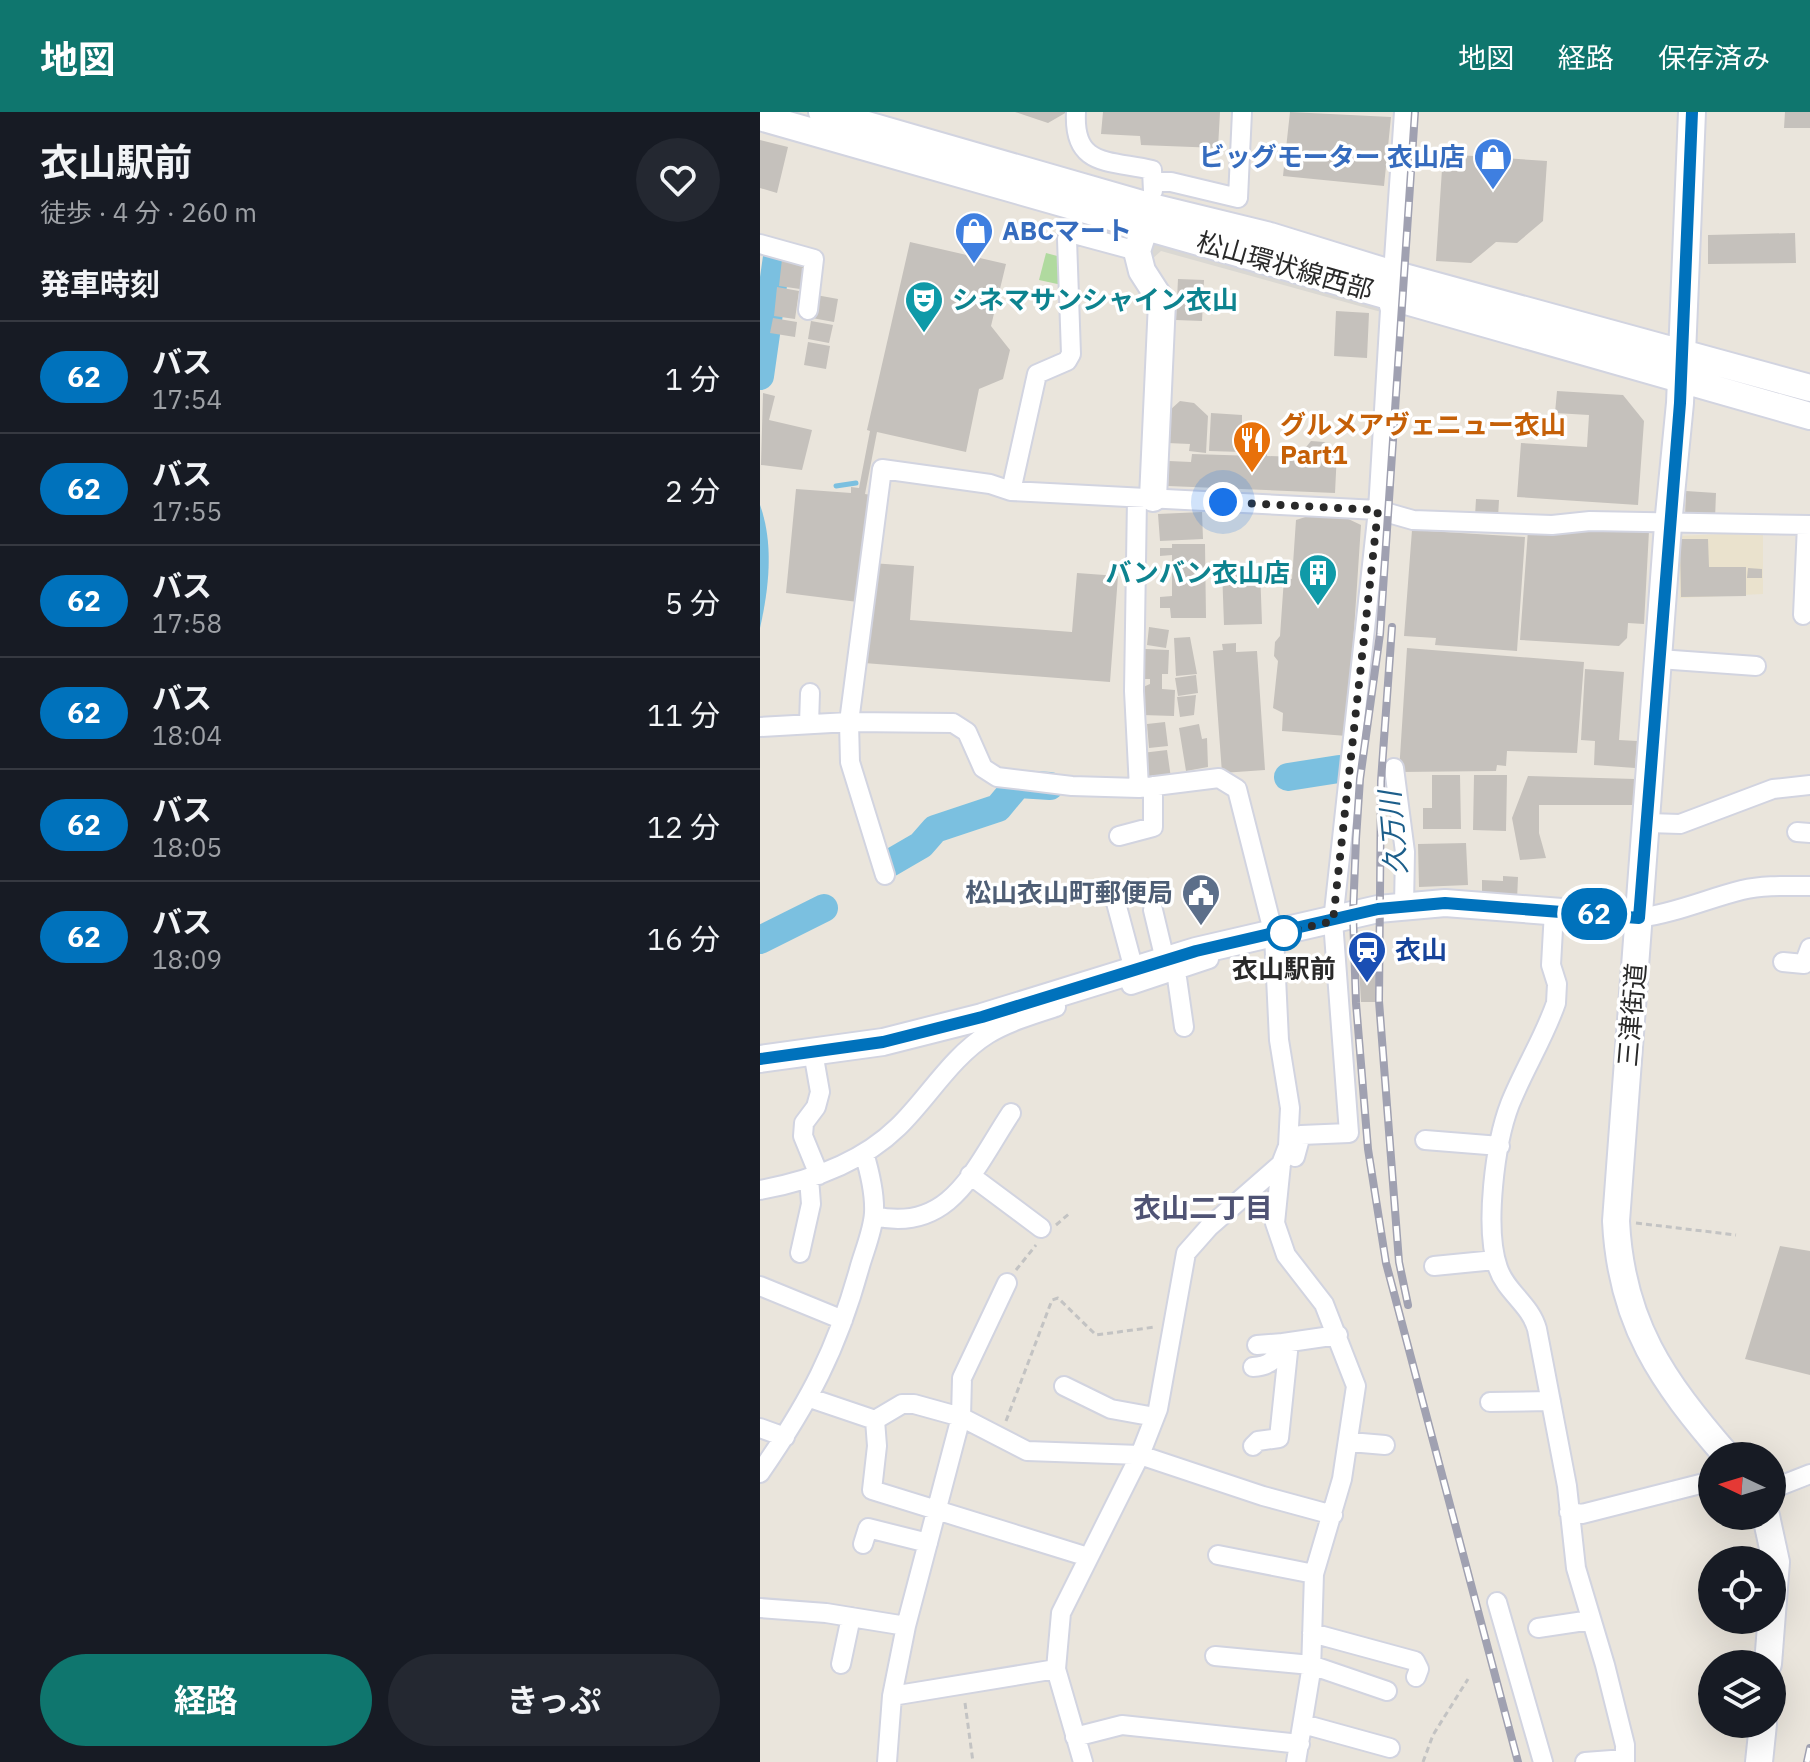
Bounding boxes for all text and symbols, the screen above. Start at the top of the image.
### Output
text: 地図 [40,34,116,83]
text: 地図 [1458,39,1514,76]
text: 経路 [1558,39,1614,76]
text: 保存済み [1658,39,1770,76]
shop icon: ビッグモーター 衣山店 [1472,136,1514,191]
text: 衣山駅前 [40,137,192,186]
button: heart [636,138,720,222]
place label: ビッグモーター 衣山店 [1199,139,1465,173]
text: 徒歩 · 4 分 · 260 m [40,195,257,229]
shop icon: ABCマート [953,210,995,265]
place label: ABCマート [1002,213,1132,247]
street label: 松山環状線西部 [1193,224,1377,306]
text: 発車時刻 [40,264,160,303]
theatre icon: シネマサンシャイン衣山 [903,279,945,334]
place label: シネマサンシャイン衣山 [952,282,1238,316]
text: バス [152,342,212,381]
text: 62 [67,358,101,395]
text: 1 分 [665,359,720,398]
text: 17:54 [152,382,222,416]
place label: グルメアヴェニュー衣山 Part1 [1280,407,1566,471]
restaurant icon: グルメアヴェニュー衣山 Part1 [1231,419,1273,474]
text: バス [152,454,212,493]
text: 62 [67,470,101,507]
text: 2 分 [665,471,720,510]
your location [1203,482,1243,522]
text: 17:55 [152,494,222,528]
building icon: バンバン衣山店 [1297,552,1339,607]
place label: バンバン衣山店 [1105,555,1290,589]
text: バス [152,566,212,605]
text: 62 [67,582,101,619]
text: 5 分 [665,583,720,622]
text: 17:58 [152,606,222,640]
text: バス [152,678,212,717]
text: 62 [67,694,101,731]
text: 11 分 [647,695,720,734]
text: 18:04 [152,718,222,752]
water label: 久万川 [1370,787,1415,877]
text: バス [152,790,212,829]
text: 62 [67,806,101,843]
text: 12 分 [647,807,720,846]
text: 18:05 [152,830,222,864]
public building icon: 松山衣山町郵便局 [1180,872,1222,927]
place label: 松山衣山町郵便局 [965,875,1173,909]
line badge: 62 [1558,888,1630,940]
text: 62 [1577,895,1611,932]
text: バス [152,902,212,941]
marker: 衣山駅前 [1267,916,1301,950]
text: 62 [67,918,101,955]
text: 16 分 [647,919,720,958]
station icon: 衣山 [1346,929,1388,984]
place label: 衣山 [1395,932,1447,966]
text: 18:09 [152,942,222,976]
place label: 衣山駅前 [1232,951,1336,985]
street label: 三津街道 [1610,962,1652,1068]
district label: 衣山二丁目 [1133,1189,1273,1226]
north arrow [1698,1442,1786,1530]
map controls [1698,1442,1786,1738]
button: locate [1698,1546,1786,1634]
button: layers [1698,1650,1786,1738]
button: 経路 [40,1654,372,1746]
button: きっぷ [388,1654,720,1746]

